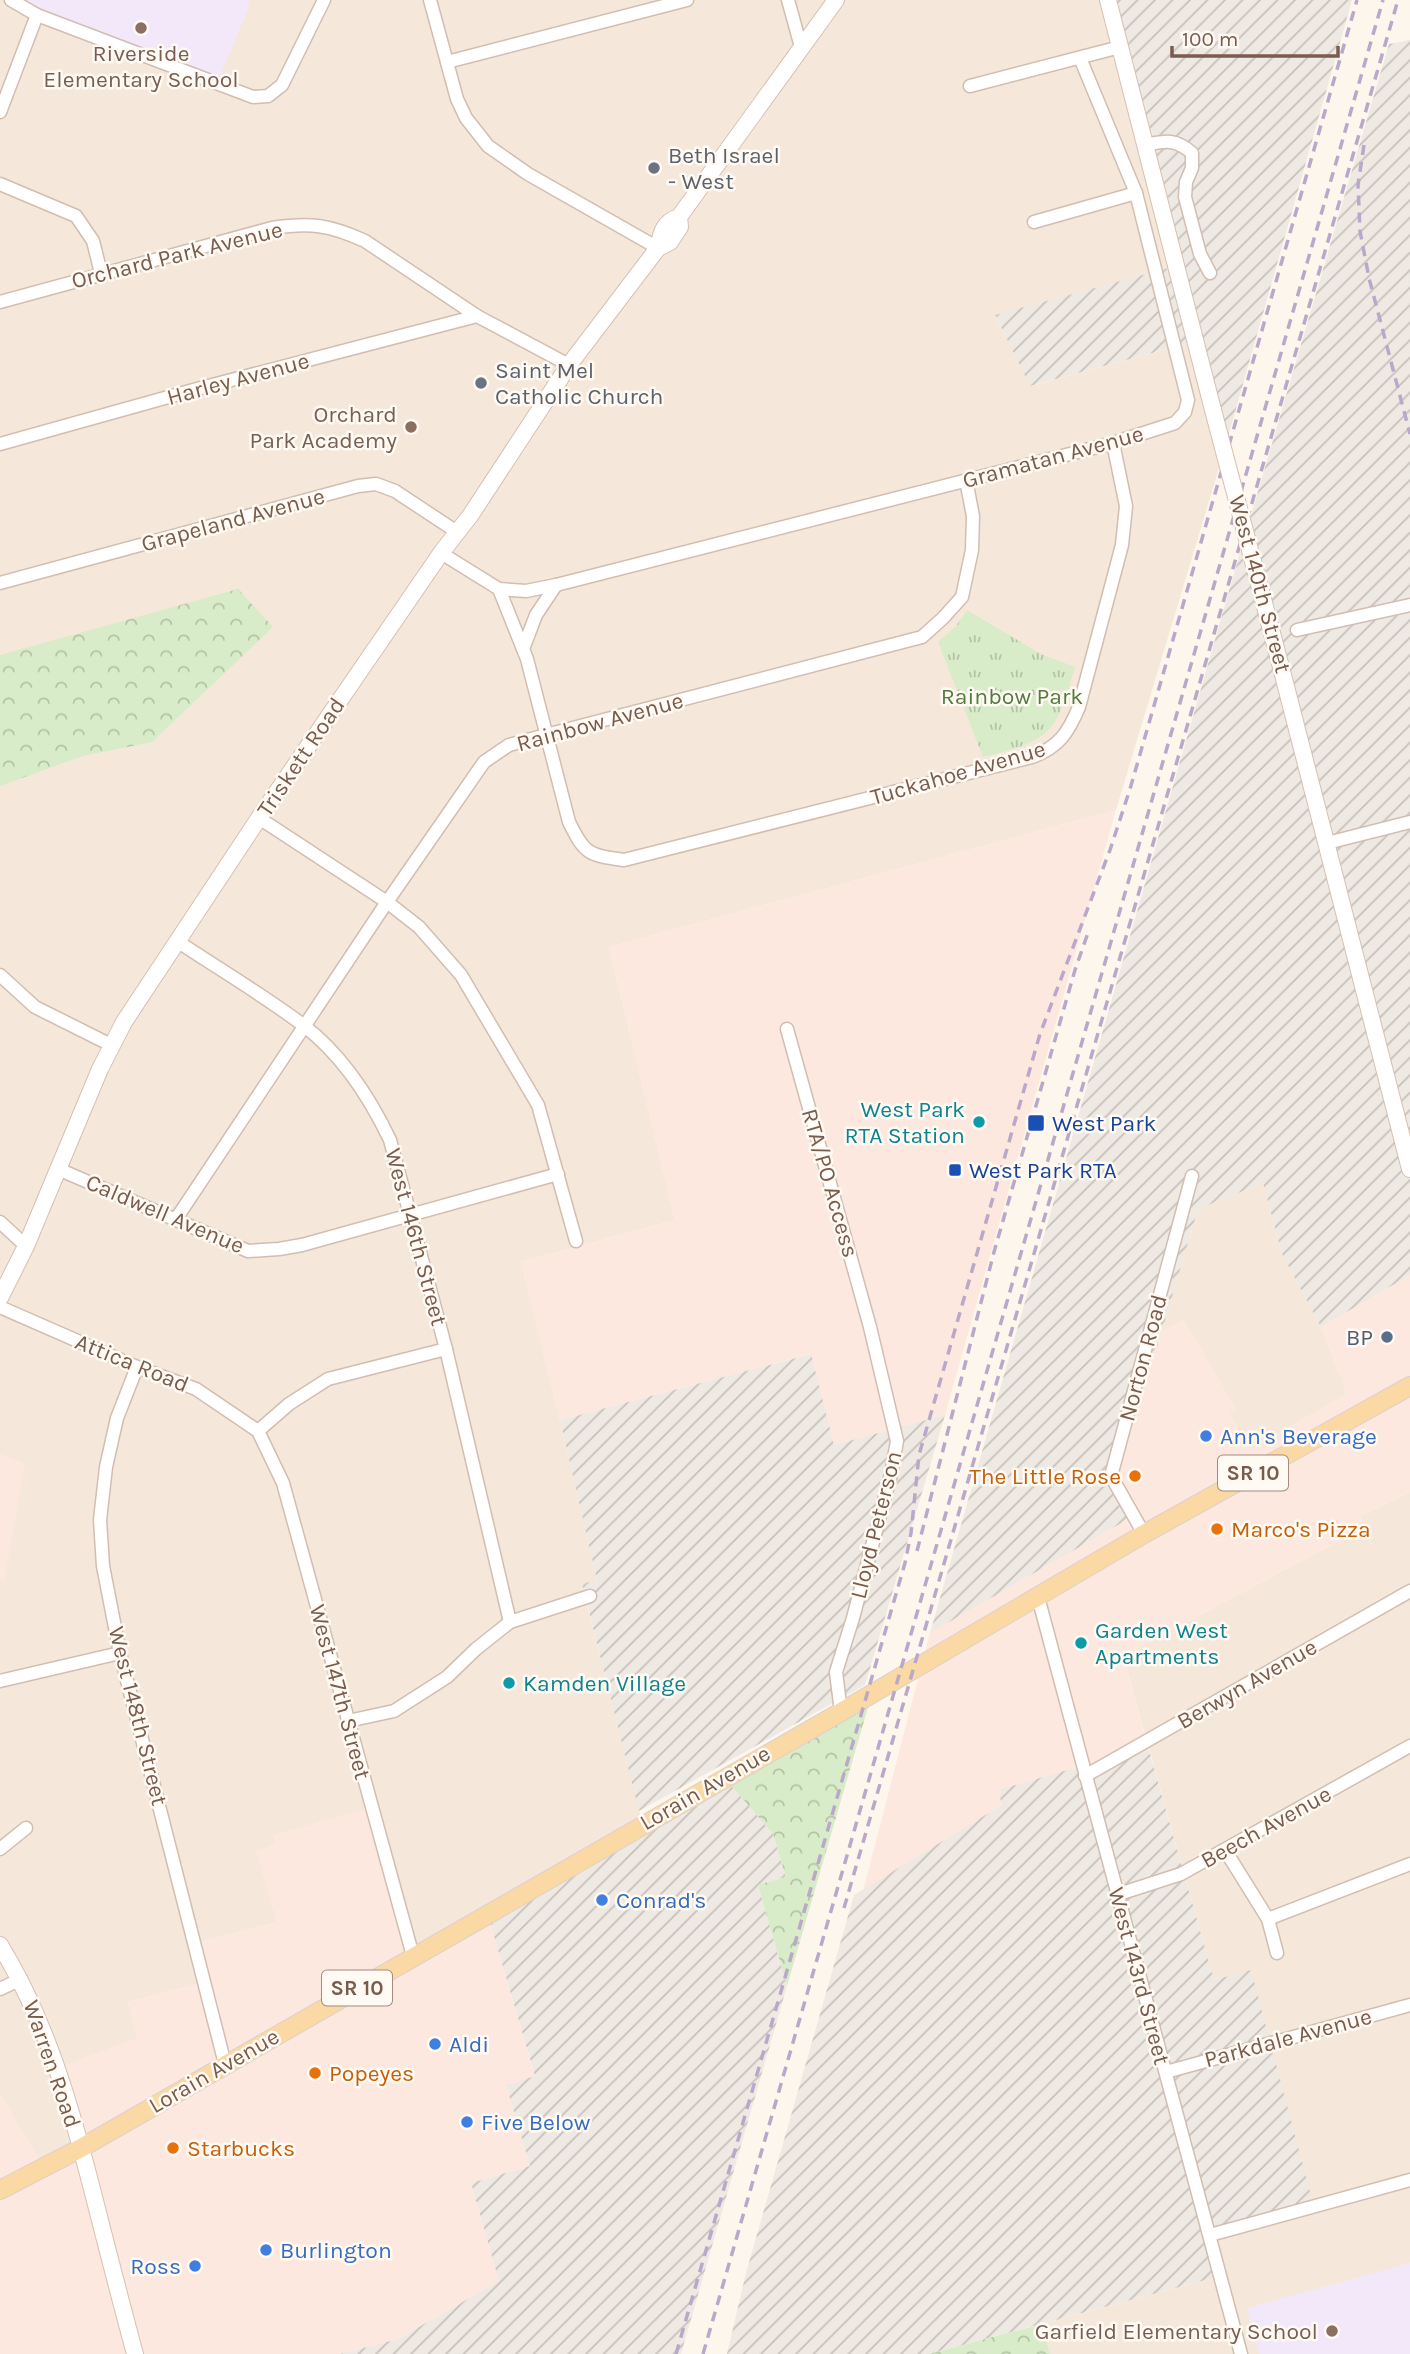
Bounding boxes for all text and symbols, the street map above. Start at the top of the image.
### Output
scale bar [1172,14,1338,58]
marker: Riverside Elementary School [133,20,149,36]
text: 100 m [1182,27,1239,51]
place label: Riverside Elementary School [43,40,239,93]
place label: Beth Israel - West [668,142,780,195]
marker: Beth Israel - West [646,160,662,176]
street label: Orchard Park Avenue [69,216,285,294]
street label: Harley Avenue [164,347,312,411]
place label: Saint Mel Catholic Church [495,357,663,410]
marker: Saint Mel Catholic Church [473,375,489,391]
place label: Orchard Park Academy [249,401,397,454]
marker: Orchard Park Academy [403,419,419,435]
street label: Gramatan Avenue [960,420,1146,494]
street label: Grapeland Avenue [138,483,328,557]
street label: West 140th Street [1223,492,1297,676]
park label: Rainbow Park [941,683,1083,710]
street label: Rainbow Avenue [514,687,686,757]
street label: Triskett Road [251,692,351,822]
street label: Tuckahoe Avenue [867,735,1049,811]
place label: West Park RTA Station [845,1096,965,1149]
street label: RTA/PO Access [796,1105,864,1261]
place label: West Park [1052,1110,1157,1137]
marker: West Park [1026,1113,1046,1133]
marker: West Park RTA Station [971,1114,987,1130]
street label: West 146th Street [379,1145,453,1329]
place label: West Park RTA [969,1157,1117,1184]
marker: West Park RTA [947,1162,963,1178]
street label: Caldwell Avenue [82,1168,248,1260]
street label: Norton Road [1113,1292,1173,1424]
place label: BP [1346,1324,1373,1351]
street label: Attica Road [71,1328,193,1398]
marker: BP [1379,1329,1395,1345]
place label: Ann's Beverage [1220,1423,1377,1450]
marker: Ann's Beverage [1198,1428,1214,1444]
street label: Lloyd Peterson [845,1448,907,1602]
road number: SR 10 [1218,1456,1288,1490]
place label: The Little Rose [969,1463,1121,1490]
marker: The Little Rose [1127,1468,1143,1484]
place label: Marco's Pizza [1231,1516,1371,1543]
marker: Marco's Pizza [1209,1521,1225,1537]
street label: West 147th Street [304,1601,376,1783]
place label: Garden West Apartments [1095,1617,1228,1670]
street label: West 148th Street [103,1624,173,1809]
street label: Berwyn Avenue [1172,1633,1322,1735]
marker: Garden West Apartments [1073,1635,1089,1651]
place label: Kamden Village [523,1670,686,1697]
marker: Kamden Village [501,1675,517,1691]
street label: Lorain Avenue [635,1740,775,1836]
street label: Beech Avenue [1196,1780,1336,1874]
street label: West 143rd Street [1102,1884,1176,2068]
place label: Conrad's [616,1887,706,1914]
marker: Conrad's [594,1892,610,1908]
road number: SR 10 [322,1970,392,2006]
street label: Warren Road [18,1997,86,2131]
street label: Parkdale Avenue [1201,2003,1375,2073]
street label: Lorain Avenue [144,2023,284,2119]
place label: Aldi [449,2031,489,2058]
marker: Aldi [427,2036,443,2052]
place label: Popeyes [329,2060,414,2087]
marker: Popeyes [307,2065,323,2081]
place label: Five Below [481,2109,591,2136]
marker: Five Below [459,2114,475,2130]
place label: Starbucks [187,2135,295,2162]
marker: Starbucks [165,2140,181,2156]
place label: Burlington [280,2237,392,2264]
marker: Burlington [258,2242,274,2258]
place label: Ross [130,2253,181,2280]
marker: Ross [187,2258,203,2274]
place label: Garfield Elementary School [1035,2318,1318,2345]
marker: Garfield Elementary School [1324,2323,1340,2339]

